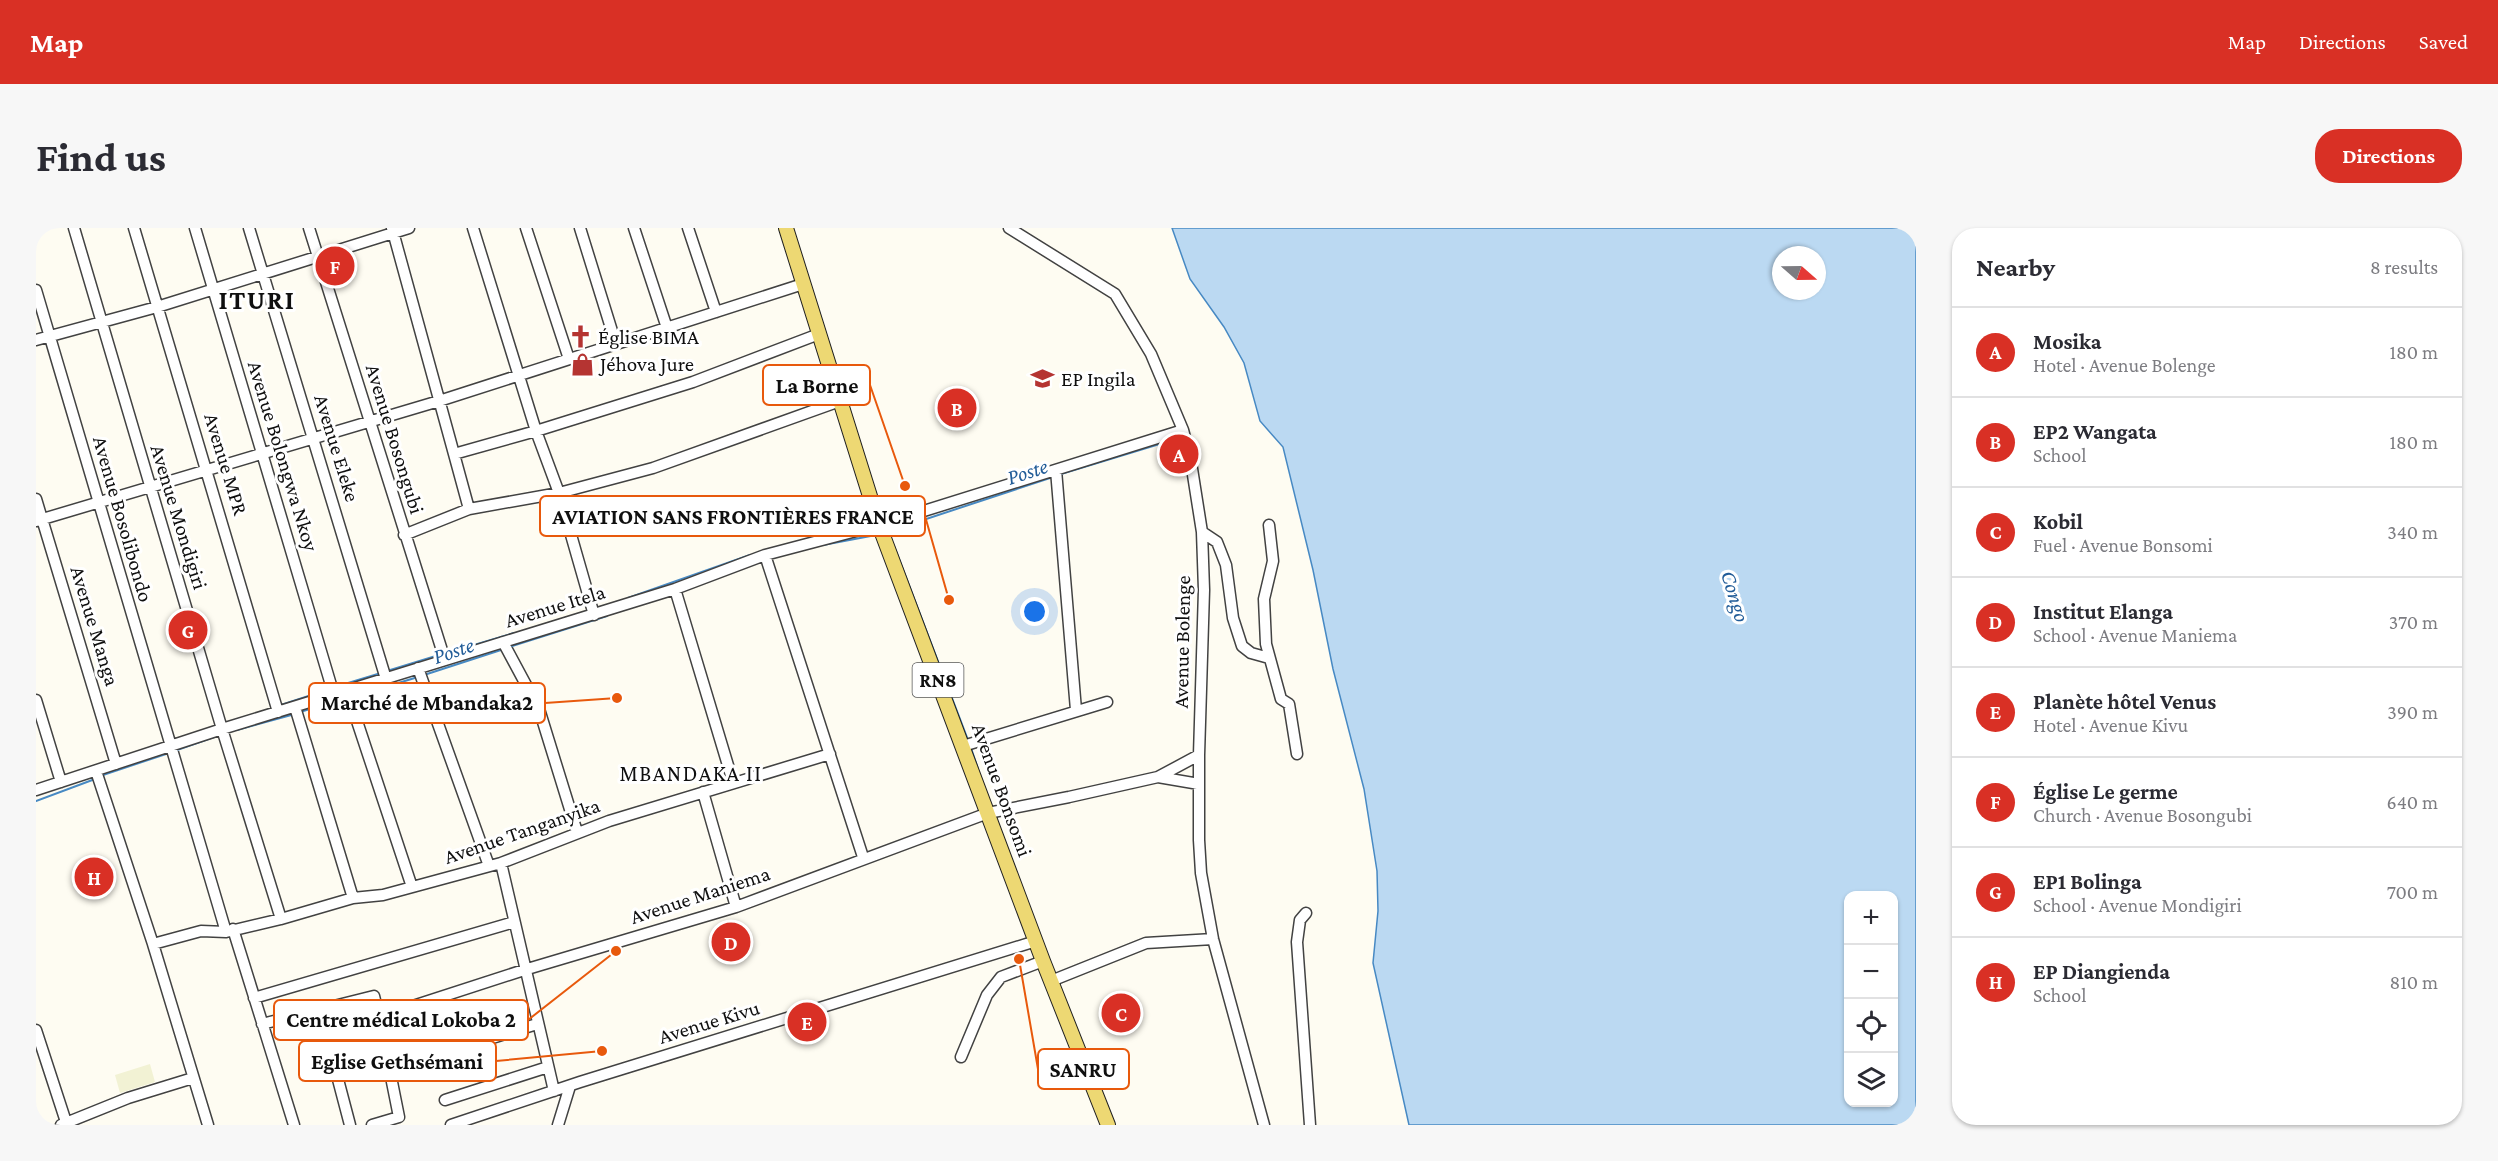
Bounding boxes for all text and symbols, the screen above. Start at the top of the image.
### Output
text: Map [30,27,83,58]
text: Map [2228,30,2266,54]
text: Directions [2299,30,2386,54]
text: Saved [2419,30,2468,54]
button: Directions [2315,129,2462,183]
text: Find us [36,133,166,180]
pin: F [316,243,354,288]
north arrow [1772,246,1826,300]
text: Nearby [1976,253,2055,282]
text: 8 results [2370,256,2438,278]
district label: ITURI [219,285,295,315]
church icon: Église BIMA [567,324,593,350]
place label: Église BIMA [598,325,699,349]
text: Mosika [2033,329,2102,354]
text: A [1990,341,2001,363]
text: 180 m [2389,341,2438,363]
shop icon: Jéhova Jure [569,351,595,377]
place label: Jéhova Jure [598,352,694,376]
text: Hotel · Avenue Bolenge [2033,354,2216,376]
street label: Avenue Bolongwa Nkoy [243,358,323,554]
street label: Avenue Bosongubi [361,361,429,517]
callout: La Borne [763,365,870,405]
school or university icon: EP Ingila [1030,366,1056,392]
place label: EP Ingila [1061,367,1136,391]
text: La Borne [776,373,858,398]
pin: B [938,386,976,430]
street label: Avenue Eleke [309,391,365,505]
street label: Avenue MPR [199,410,253,518]
text: EP2 Wangata [2033,419,2157,444]
text: B [1990,431,2001,453]
text: 180 m [2389,431,2438,453]
pin: A [1160,432,1198,476]
street label: Avenue Bosolibondo [88,433,158,605]
street label: Avenue Mondigiri [146,442,213,593]
text: School [2033,444,2086,466]
water label: Poste [1003,453,1051,490]
callout: AVIATION SANS FRONTIÈRES FRANCE [540,496,925,536]
text: AVIATION SANS FRONTIÈRES FRANCE [551,504,914,529]
text: Kobil [2033,509,2083,534]
text: C [1989,521,2002,543]
text: 340 m [2387,521,2438,543]
text: Fuel · Avenue Bonsomi [2033,534,2213,556]
street label: Avenue Manga [65,563,125,689]
water label: Congo [1716,567,1755,625]
street label: Avenue Bolenge [1169,575,1195,709]
street label: Avenue Itela [502,579,608,633]
your location [1020,597,1049,626]
text: Institut Elanga [2033,599,2173,624]
pin: G [168,608,208,652]
text: D [1989,611,2002,633]
text: 370 m [2389,611,2438,633]
text: School · Avenue Maniema [2033,624,2237,646]
water label: Poste [429,632,478,669]
road number: RN8 [912,663,964,697]
callout: Marché de Mbandaka2 [309,683,545,723]
text: Planète hôtel Venus [2033,689,2216,714]
text: Marché de Mbandaka2 [321,690,533,715]
text: E [1990,701,2001,723]
text: 390 m [2387,701,2438,723]
text: Hotel · Avenue Kivu [2033,714,2188,736]
street label: Avenue Bonsomi [967,720,1037,860]
district label: MBANDAKA II [620,761,762,786]
text: Église Le germe [2033,779,2178,804]
text: F [1990,791,2001,813]
text: 640 m [2386,791,2438,813]
street label: Avenue Tanganyika [441,793,603,869]
text: Church · Avenue Bosongubi [2033,804,2252,826]
pin: H [74,854,114,900]
street label: Avenue Maniema [627,861,773,929]
text: EP1 Bolinga [2033,869,2142,894]
text: G [1989,881,2002,903]
text: 700 m [2387,881,2438,903]
map controls [1844,891,1898,1107]
button: + [1844,891,1898,945]
text: School · Avenue Mondigiri [2033,894,2242,916]
pin: D [712,920,750,964]
button: − [1844,945,1898,999]
text: EP Diangienda [2033,959,2170,984]
text: H [1989,971,2002,993]
text: 810 m [2389,971,2438,993]
text: School [2033,984,2086,1006]
pin: C [1102,990,1140,1036]
street label: Avenue Kivu [656,995,762,1049]
button: locate [1844,999,1898,1053]
callout: Centre médical Lokoba 2 [274,1000,528,1040]
pin: E [788,1000,826,1044]
text: Centre médical Lokoba 2 [286,1007,516,1032]
callout: Eglise Gethsémani [299,1041,496,1081]
text: Eglise Gethsémani [311,1049,484,1074]
callout: SANRU [1038,1049,1129,1089]
button: layers [1844,1053,1898,1107]
text: SANRU [1049,1057,1117,1082]

